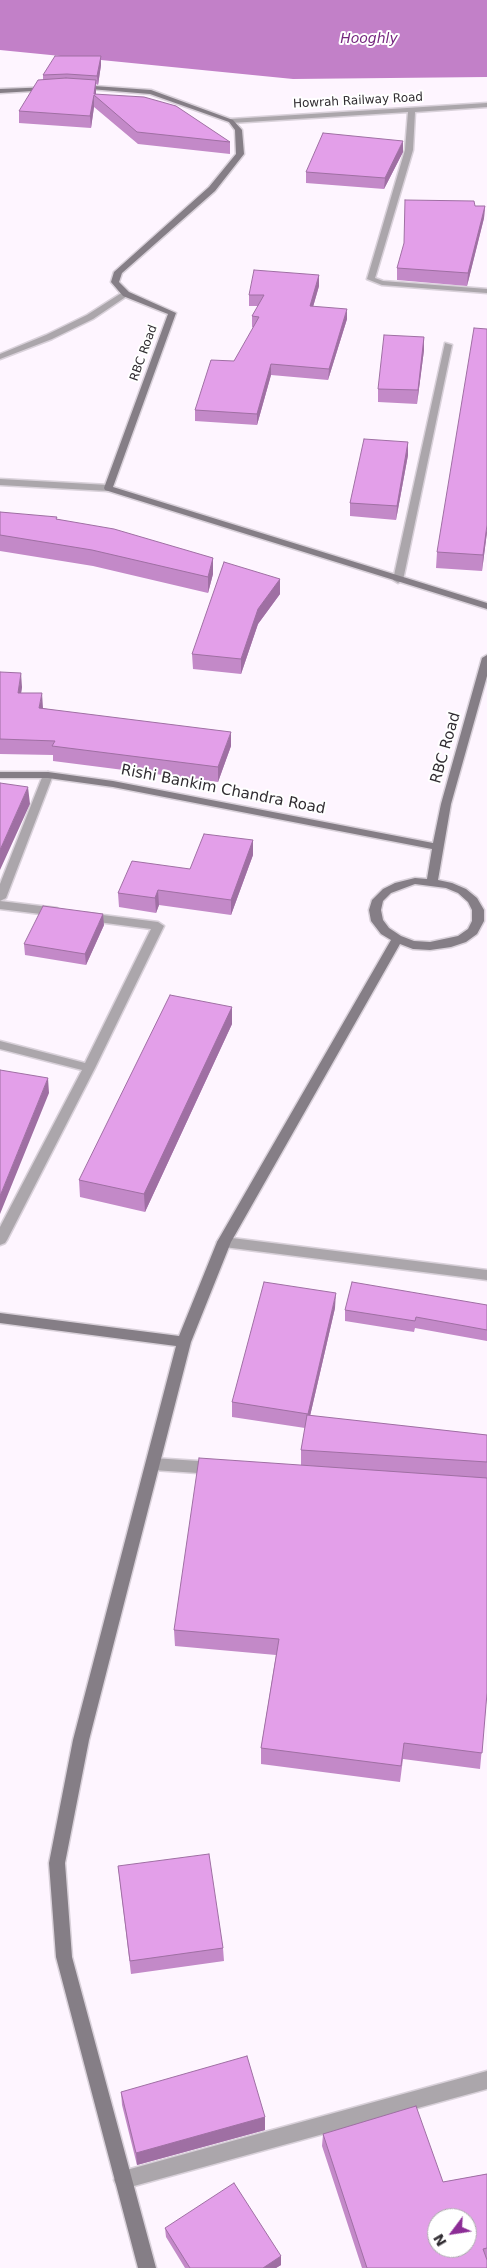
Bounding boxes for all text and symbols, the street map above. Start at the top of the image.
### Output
water label: Hooghly [340,31,398,47]
street label: Howrah Railway Road [293,90,423,112]
street label: RBC Road [127,323,161,383]
street label: RBC Road [427,710,465,786]
street label: Rishi Bankim Chandra Road [119,761,327,819]
north arrow [427,2208,477,2258]
text: N [430,2231,450,2249]

